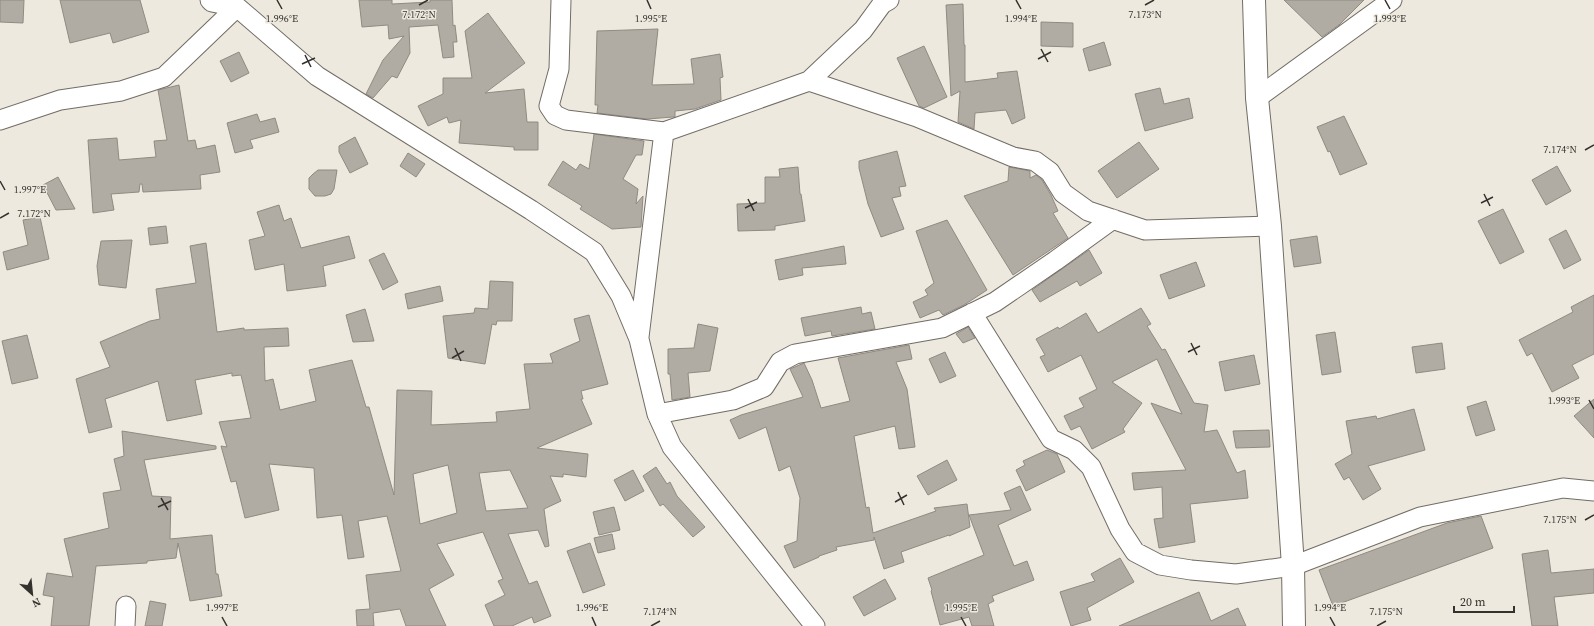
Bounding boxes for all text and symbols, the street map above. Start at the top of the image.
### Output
text: 7.172°N [402,8,436,21]
text: 7.173°N [1128,8,1162,21]
text: 1.996°E [266,12,298,25]
text: 1.995°E [635,12,667,25]
text: 1.994°E [1005,12,1037,25]
text: 1.993°E [1374,12,1406,25]
text: 7.174°N [1543,143,1577,156]
text: 1.997°E [14,183,46,196]
text: 7.172°N [17,207,51,220]
text: 1.993°E [1548,394,1580,407]
text: 7.175°N [1543,513,1577,526]
north arrow [12,574,52,614]
scale bar [1454,588,1514,614]
text: N [29,594,43,611]
text: 20 m [1460,594,1486,610]
text: 1.997°E [206,601,238,614]
text: 1.996°E [576,601,608,614]
text: 1.995°E [945,601,977,614]
text: 1.994°E [1314,601,1346,614]
text: 7.174°N [643,605,677,618]
text: 7.175°N [1369,605,1403,618]

